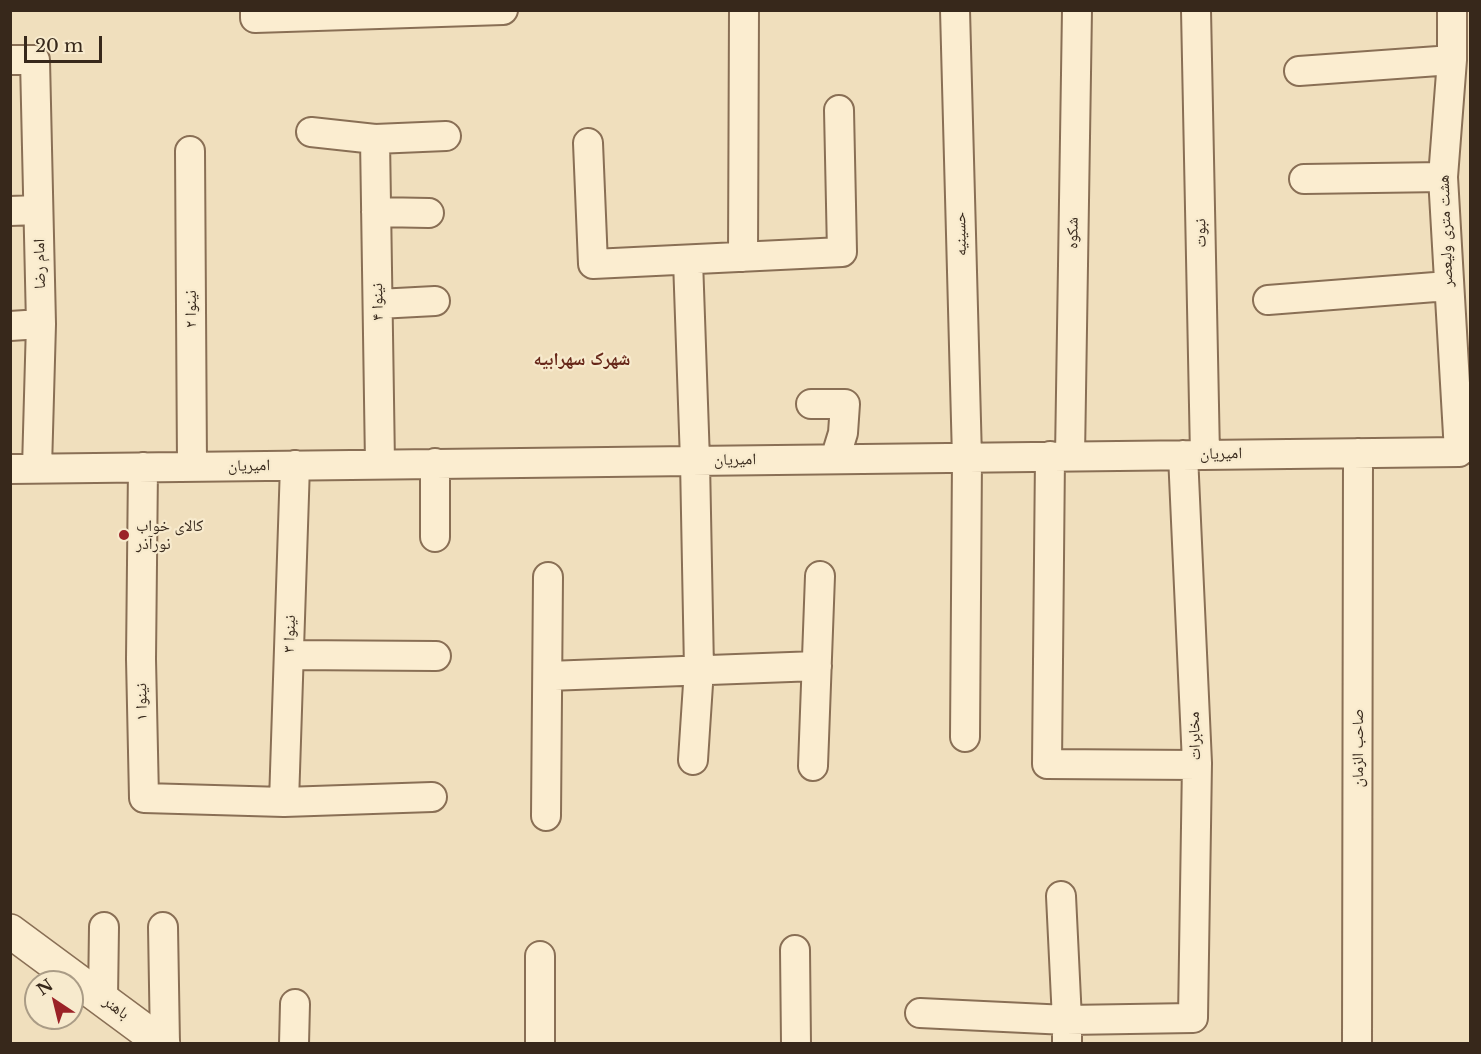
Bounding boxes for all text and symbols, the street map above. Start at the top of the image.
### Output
scale bar [27,24,105,62]
text: 20 m [35,35,83,57]
street label: هشت متری ولیعصر [1434,174,1458,288]
street label: حسینیه [951,212,971,256]
street label: شکوه [1063,217,1083,249]
street label: نبوت [1191,218,1211,248]
street label: امام رضا [30,239,50,289]
street label: نینوا ۴ [368,283,388,321]
street label: نینوا ۲ [181,290,201,328]
district label: شهرک سهرابیه [534,349,630,371]
street label: امیریان [1200,444,1242,464]
street label: امیریان [714,450,756,470]
street label: امیریان [228,456,270,476]
place label: کالای خواب نورآذر [136,516,203,554]
marker: کالای خواب نورآذر [117,528,131,542]
street label: نینوا ۳ [280,615,300,653]
street label: نینوا ۱ [132,683,152,721]
street label: صاحب الزمان [1348,709,1368,787]
street label: مخابرات [1185,711,1205,761]
north arrow [24,970,84,1030]
text: N [33,974,57,999]
street label: باهنر [99,992,133,1024]

